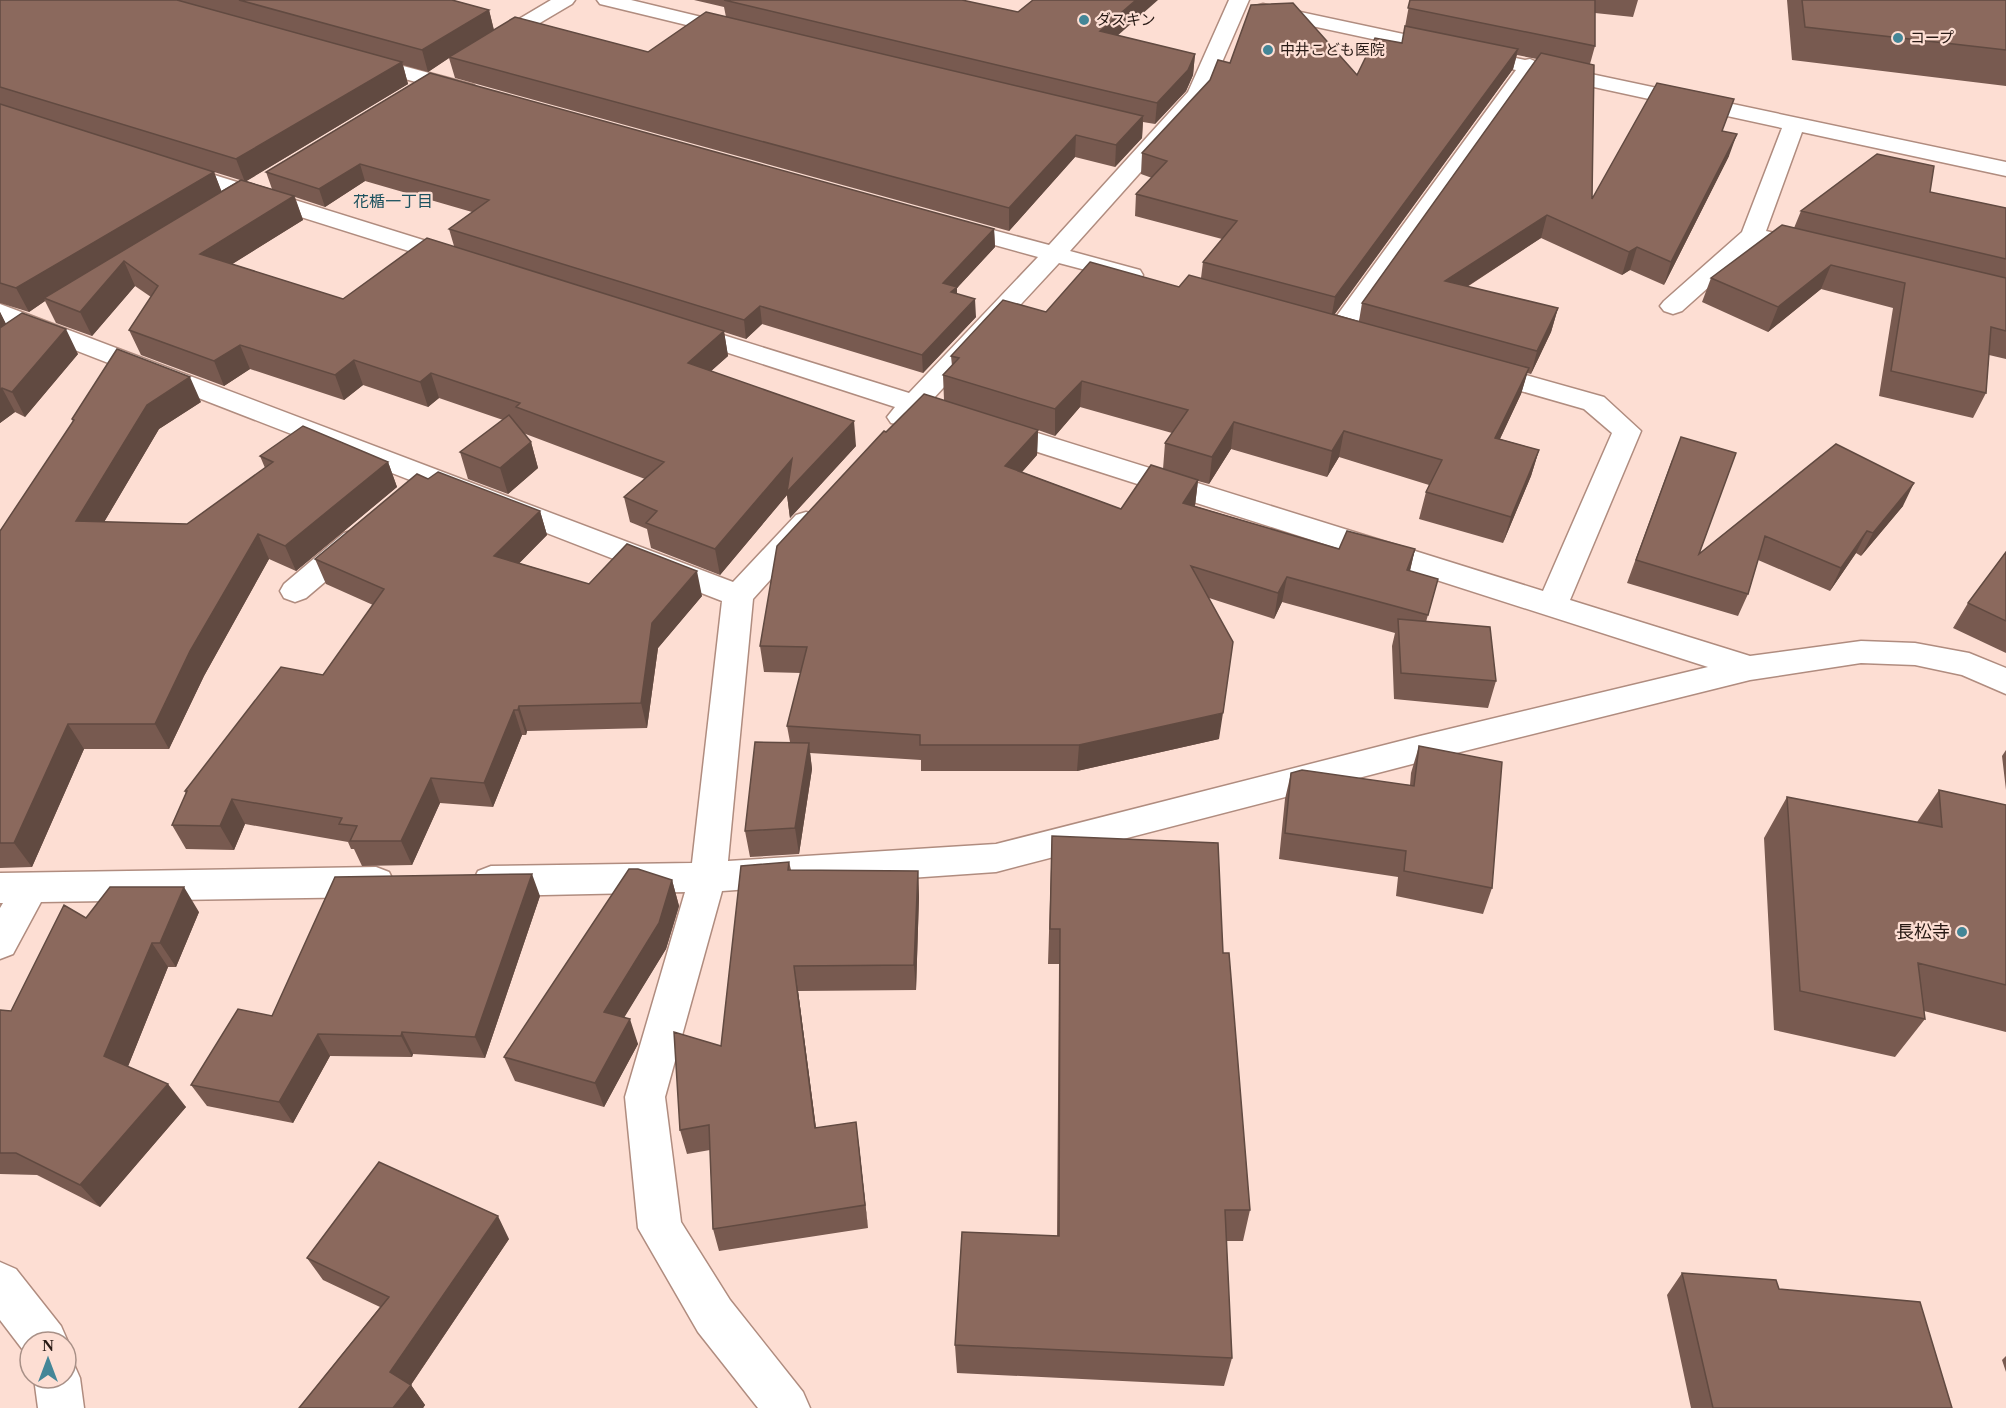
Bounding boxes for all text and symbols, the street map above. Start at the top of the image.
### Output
place label: ダスキン [1096,12,1156,28]
marker: ダスキン [1077,13,1091,27]
place label: コープ [1910,30,1954,46]
marker: コープ [1891,31,1905,45]
place label: 中井こども医院 [1280,41,1385,58]
marker: 中井こども医院 [1261,43,1275,57]
district label: 花楯一丁目 [353,193,433,210]
place label: 長松寺 [1896,922,1950,942]
marker: 長松寺 [1955,925,1969,939]
north arrow [18,1330,78,1390]
text: N [42,1337,54,1354]

